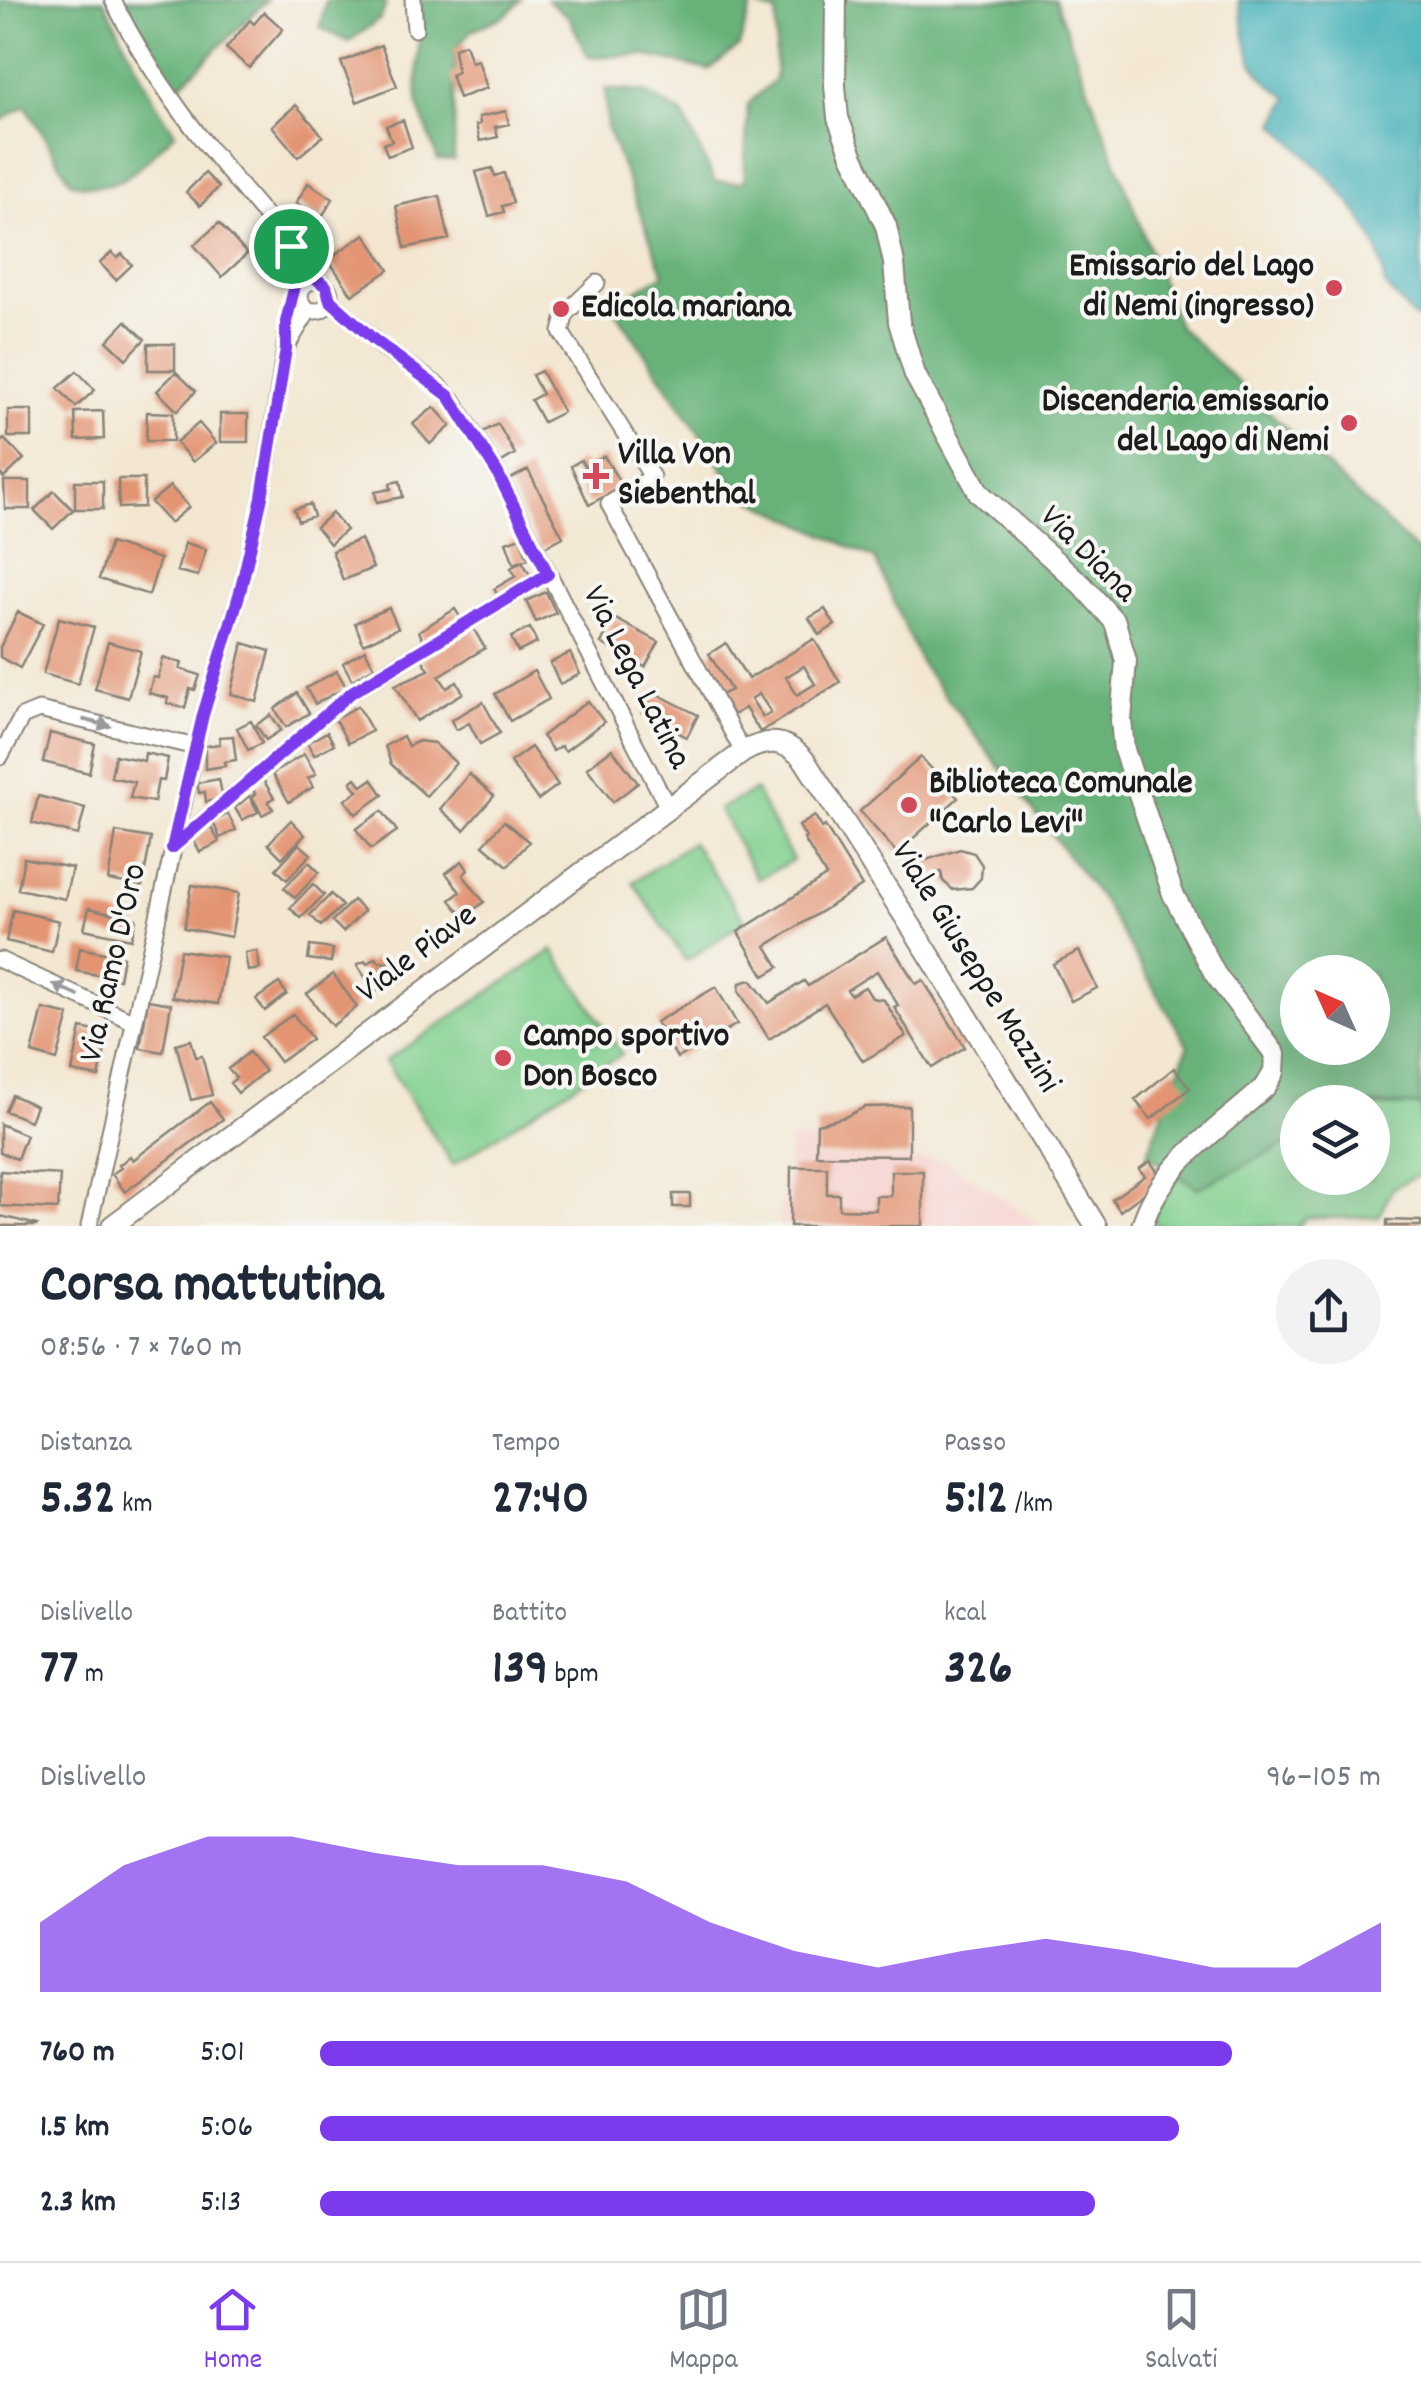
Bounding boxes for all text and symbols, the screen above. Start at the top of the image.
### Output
pin [249,204,334,289]
icon: arrive [264,219,319,274]
place label: Emissario del Lago di Nemi (ingresso) [1069,243,1314,333]
marker: Emissario del Lago di Nemi (ingresso) [1323,277,1345,299]
place label: Edicola mariana [581,284,793,334]
marker: Edicola mariana [550,298,572,320]
place label: Discenderia emissario del Lago di Nemi [1042,378,1330,468]
marker: Discenderia emissario del Lago di Nemi [1338,412,1360,434]
place label: Villa Von Siebenthal [618,431,756,521]
marker: Villa Von Siebenthal [583,463,609,489]
street label: Via Diana [1026,494,1148,616]
street label: Via Lega Latina [567,578,703,779]
one-way arrow [82,716,113,731]
place label: Biblioteca Comunale "Carlo Levi" [929,760,1193,850]
marker: Biblioteca Comunale "Carlo Levi" [898,794,920,816]
street label: Viale Giuseppe Mazzini [876,832,1072,1104]
street label: Via Ramo D'Oro [68,859,162,1067]
street label: Viale Piave [347,893,489,1017]
north arrow [1280,955,1390,1065]
map controls [1280,955,1390,1195]
one-way arrow [51,982,80,999]
place label: Campo sportivo Don Bosco [523,1013,729,1103]
marker: Campo sportivo Don Bosco [492,1047,514,1069]
button: layers [1280,1085,1390,1195]
text: Corsa mattutina [40,1249,383,1328]
button: share [1276,1259,1381,1364]
text: 08:56 · 7 × 760 m [40,1326,242,1372]
text: Distanza [40,1425,132,1465]
text: Tempo [492,1425,560,1465]
text: Passo [944,1425,1006,1465]
text: 5.32 [40,1465,116,1537]
text: 27:40 [492,1465,589,1537]
text: 5:12 [944,1465,1008,1537]
text: km [116,1486,153,1526]
text: /km [1008,1486,1053,1526]
text: Dislivello [40,1595,133,1635]
text: Battito [492,1595,567,1635]
text: kcal [944,1595,987,1635]
text: 77 [40,1635,78,1707]
text: 139 [492,1635,548,1707]
text: 326 [944,1635,1013,1707]
text: m [78,1656,104,1696]
text: bpm [548,1656,599,1696]
text: Dislivello [40,1756,146,1802]
text: 96–105 m [1266,1756,1381,1802]
text: 760 m [40,2031,115,2077]
text: 5:01 [200,2031,245,2077]
text: 1.5 km [40,2106,110,2152]
text: 5:06 [200,2106,253,2152]
text: 2.3 km [40,2181,116,2227]
text: 5:13 [200,2181,241,2227]
tab: Home [204,2282,262,2382]
tab: Mappa [669,2282,738,2382]
tab: Salvati [1145,2282,1217,2382]

